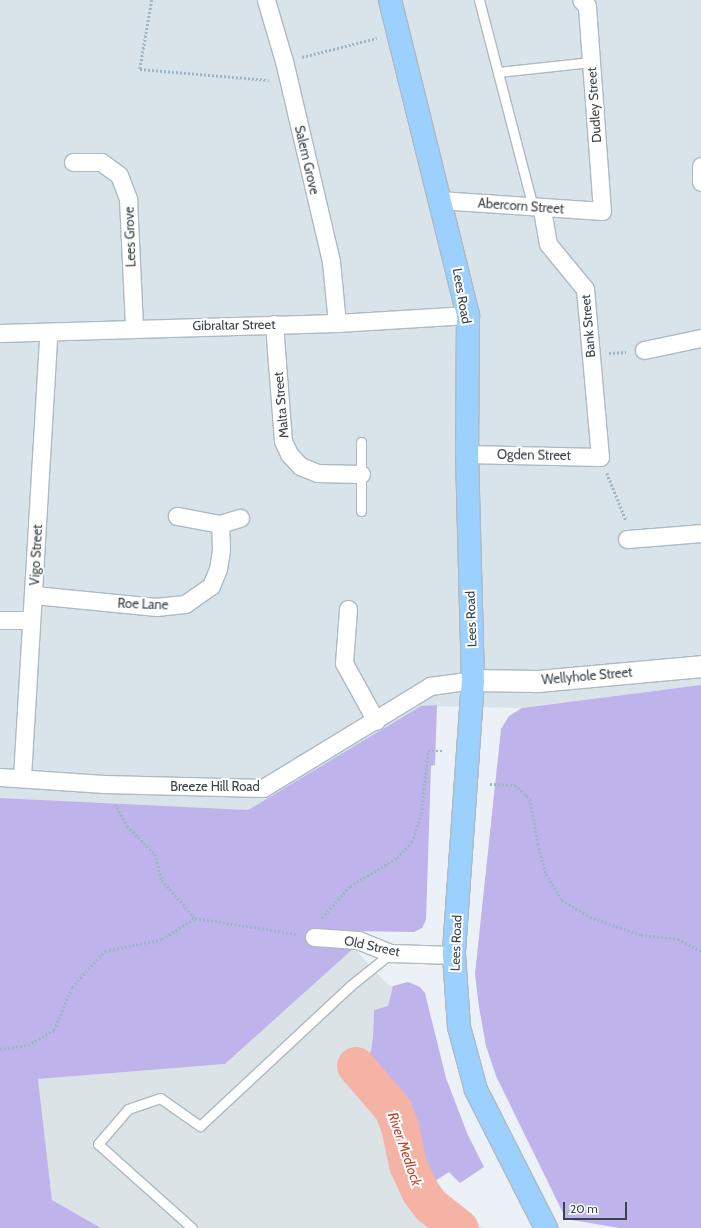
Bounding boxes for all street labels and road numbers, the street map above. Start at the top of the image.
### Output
street label: Dudley Street [584,67,604,143]
street label: Salem Grove [291,124,323,196]
street label: Abercorn Street [477,195,565,217]
street label: Lees Grove [121,206,139,268]
street label: Lees Road [449,267,475,325]
street label: Bank Street [577,294,599,358]
street label: Gibraltar Street [192,316,276,334]
street label: Malta Street [270,371,292,439]
street label: Ogden Street [497,447,571,463]
street label: Vigo Street [27,524,45,586]
street label: Lees Road [462,591,480,647]
street label: Roe Lane [117,595,169,613]
street label: Wellyhole Street [541,664,633,688]
street label: Breeze Hill Road [170,778,260,794]
street label: Lees Road [447,915,465,971]
street label: Old Street [343,932,401,960]

